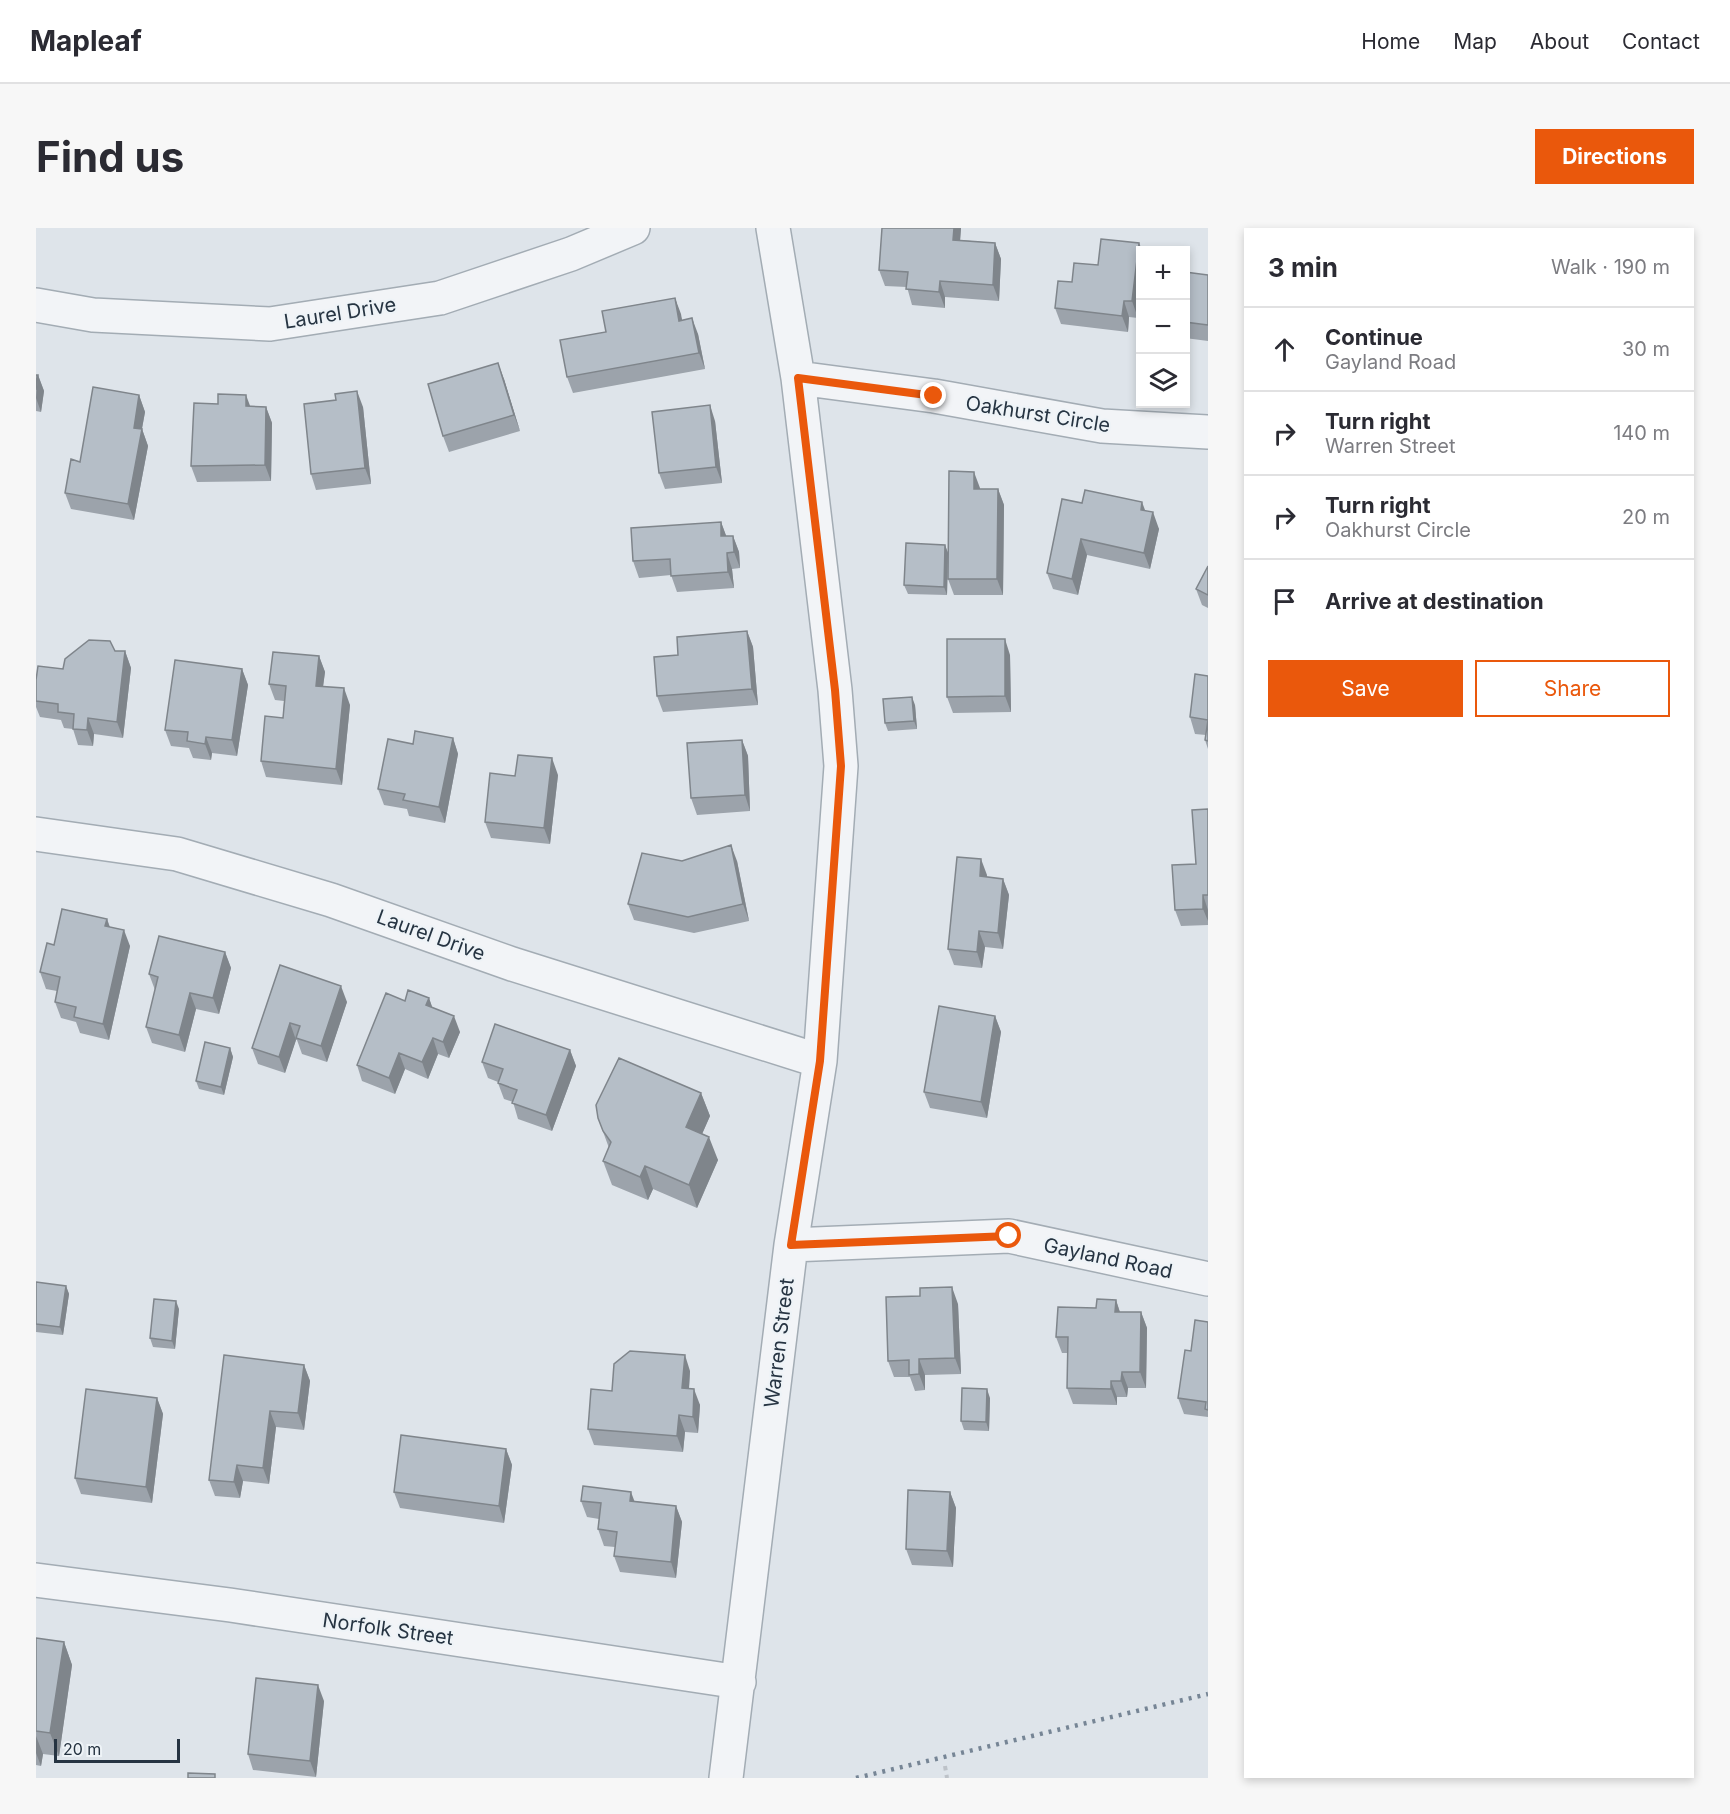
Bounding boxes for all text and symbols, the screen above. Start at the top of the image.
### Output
text: Mapleaf [30,24,142,58]
text: Home [1361,29,1420,54]
text: Map [1453,29,1497,54]
text: About [1530,29,1589,54]
text: Contact [1622,29,1700,54]
button: Directions [1535,129,1694,184]
text: Find us [36,131,184,182]
map controls [1136,246,1190,408]
button: + [1136,246,1190,300]
text: 3 min [1268,252,1338,283]
text: Walk · 190 m [1551,255,1670,279]
street label: Laurel Drive [282,292,398,334]
button: − [1136,300,1190,354]
text: Continue [1325,324,1423,350]
icon: ahead [1268,333,1301,366]
text: 30 m [1622,337,1670,361]
text: Gayland Road [1325,350,1456,374]
button: layers [1136,354,1190,408]
route end [920,382,946,408]
street label: Oakhurst Circle [964,391,1112,437]
text: Turn right [1325,408,1431,434]
icon: right [1268,417,1301,450]
text: 140 m [1613,421,1670,445]
text: Warren Street [1325,434,1456,458]
text: Turn right [1325,492,1431,518]
icon: right [1268,501,1301,534]
text: 20 m [1622,505,1670,529]
text: Oakhurst Circle [1325,518,1471,542]
icon: arrive [1268,585,1301,618]
text: Arrive at destination [1325,588,1544,614]
button: Save [1268,660,1463,717]
button: Share [1475,660,1670,717]
street label: Laurel Drive [374,904,488,966]
route start [995,1222,1021,1248]
street label: Gayland Road [1041,1233,1175,1283]
street label: Warren Street [759,1276,799,1409]
street label: Norfolk Street [321,1608,455,1650]
scale bar [54,1736,180,1764]
text: 20 m [63,1739,101,1759]

